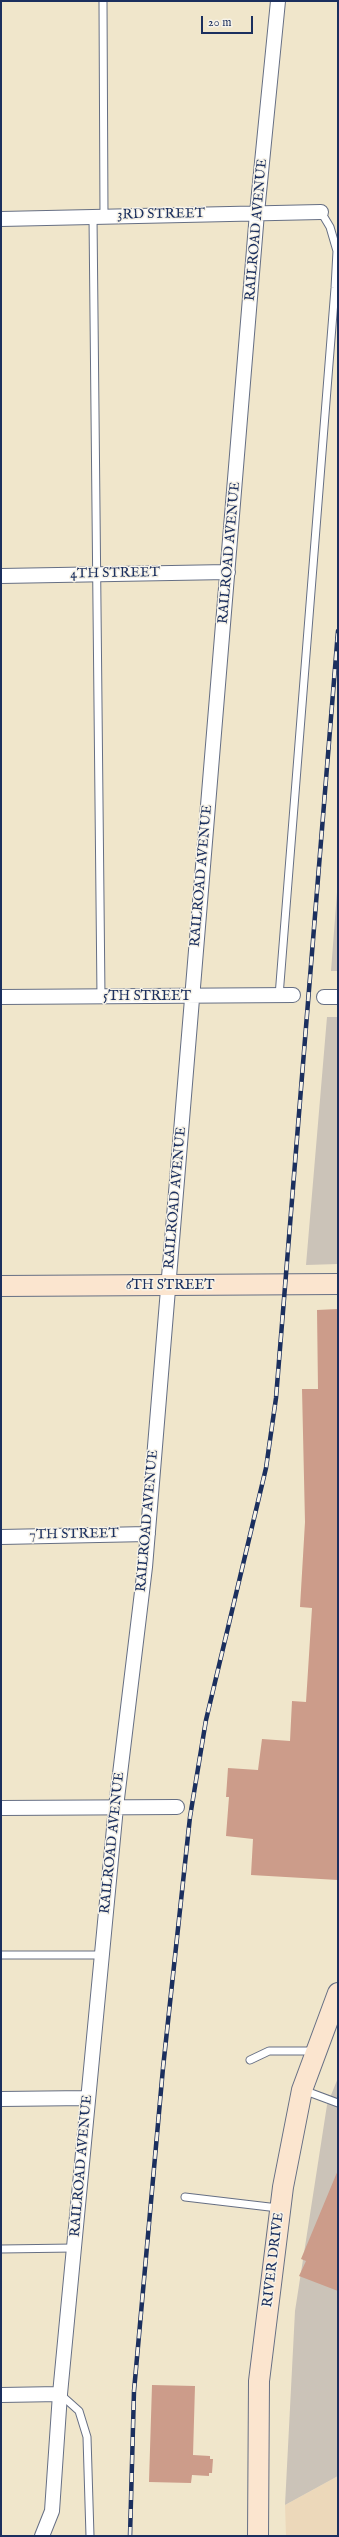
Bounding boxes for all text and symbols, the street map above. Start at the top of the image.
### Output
scale bar [203,8,255,34]
text: 20 m [208,15,231,30]
street label: RAILROAD AVENUE [242,158,272,302]
street label: 3RD STREET [117,206,205,224]
street label: RAILROAD AVENUE [215,481,245,625]
street label: 4TH STREET [70,565,160,583]
street label: RAILROAD AVENUE [187,804,217,948]
street label: 5TH STREET [103,989,191,1005]
street label: RAILROAD AVENUE [161,1126,191,1270]
street label: 6TH STREET [126,1278,214,1294]
street label: RAILROAD AVENUE [133,1449,163,1593]
street label: 7TH STREET [29,1526,119,1544]
street label: RAILROAD AVENUE [97,1771,129,1915]
street label: RAILROAD AVENUE [67,2094,97,2238]
street label: RIVER DRIVE [260,2212,288,2308]

